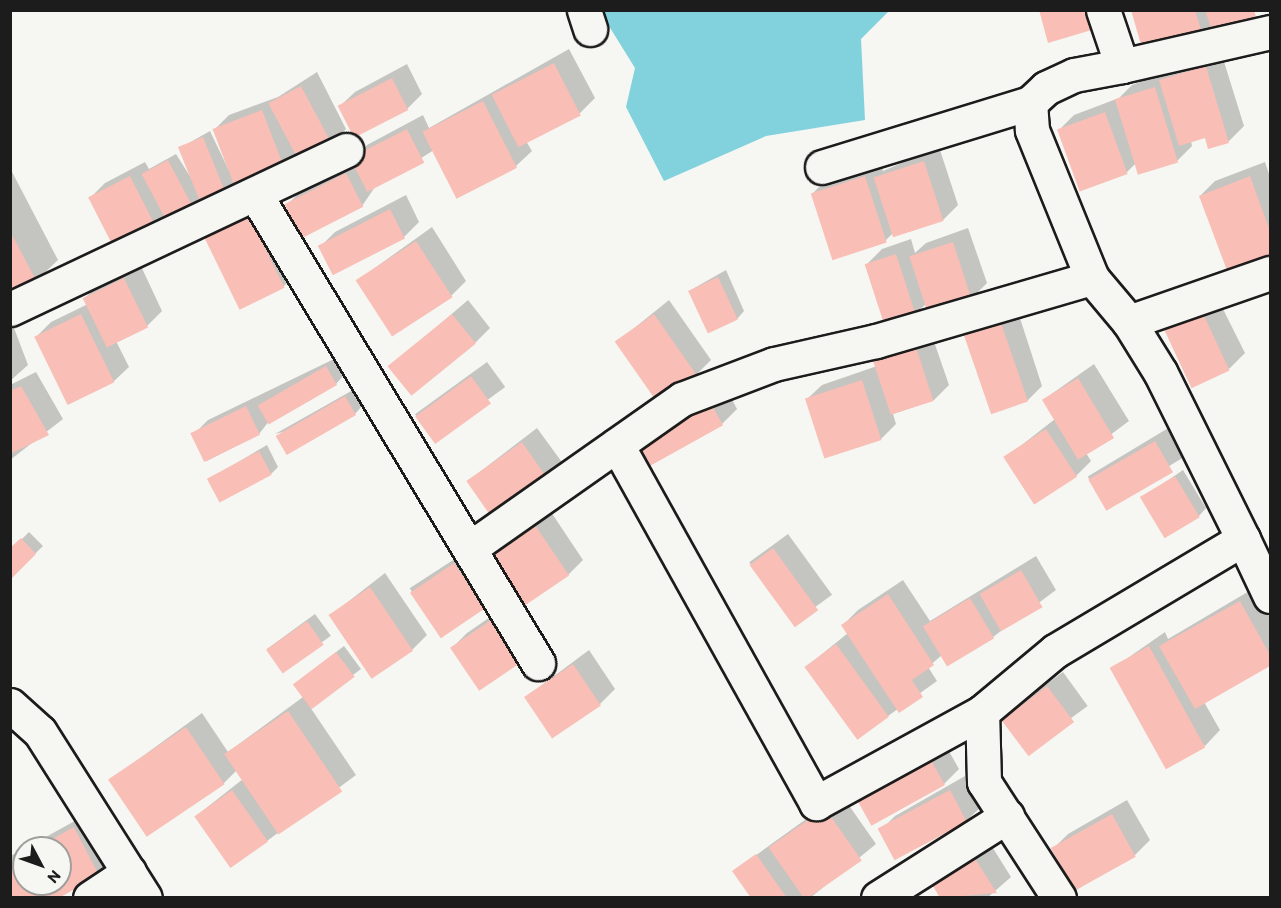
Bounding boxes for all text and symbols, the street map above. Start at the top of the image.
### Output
north arrow [12,836,72,896]
text: N [44,867,65,887]

